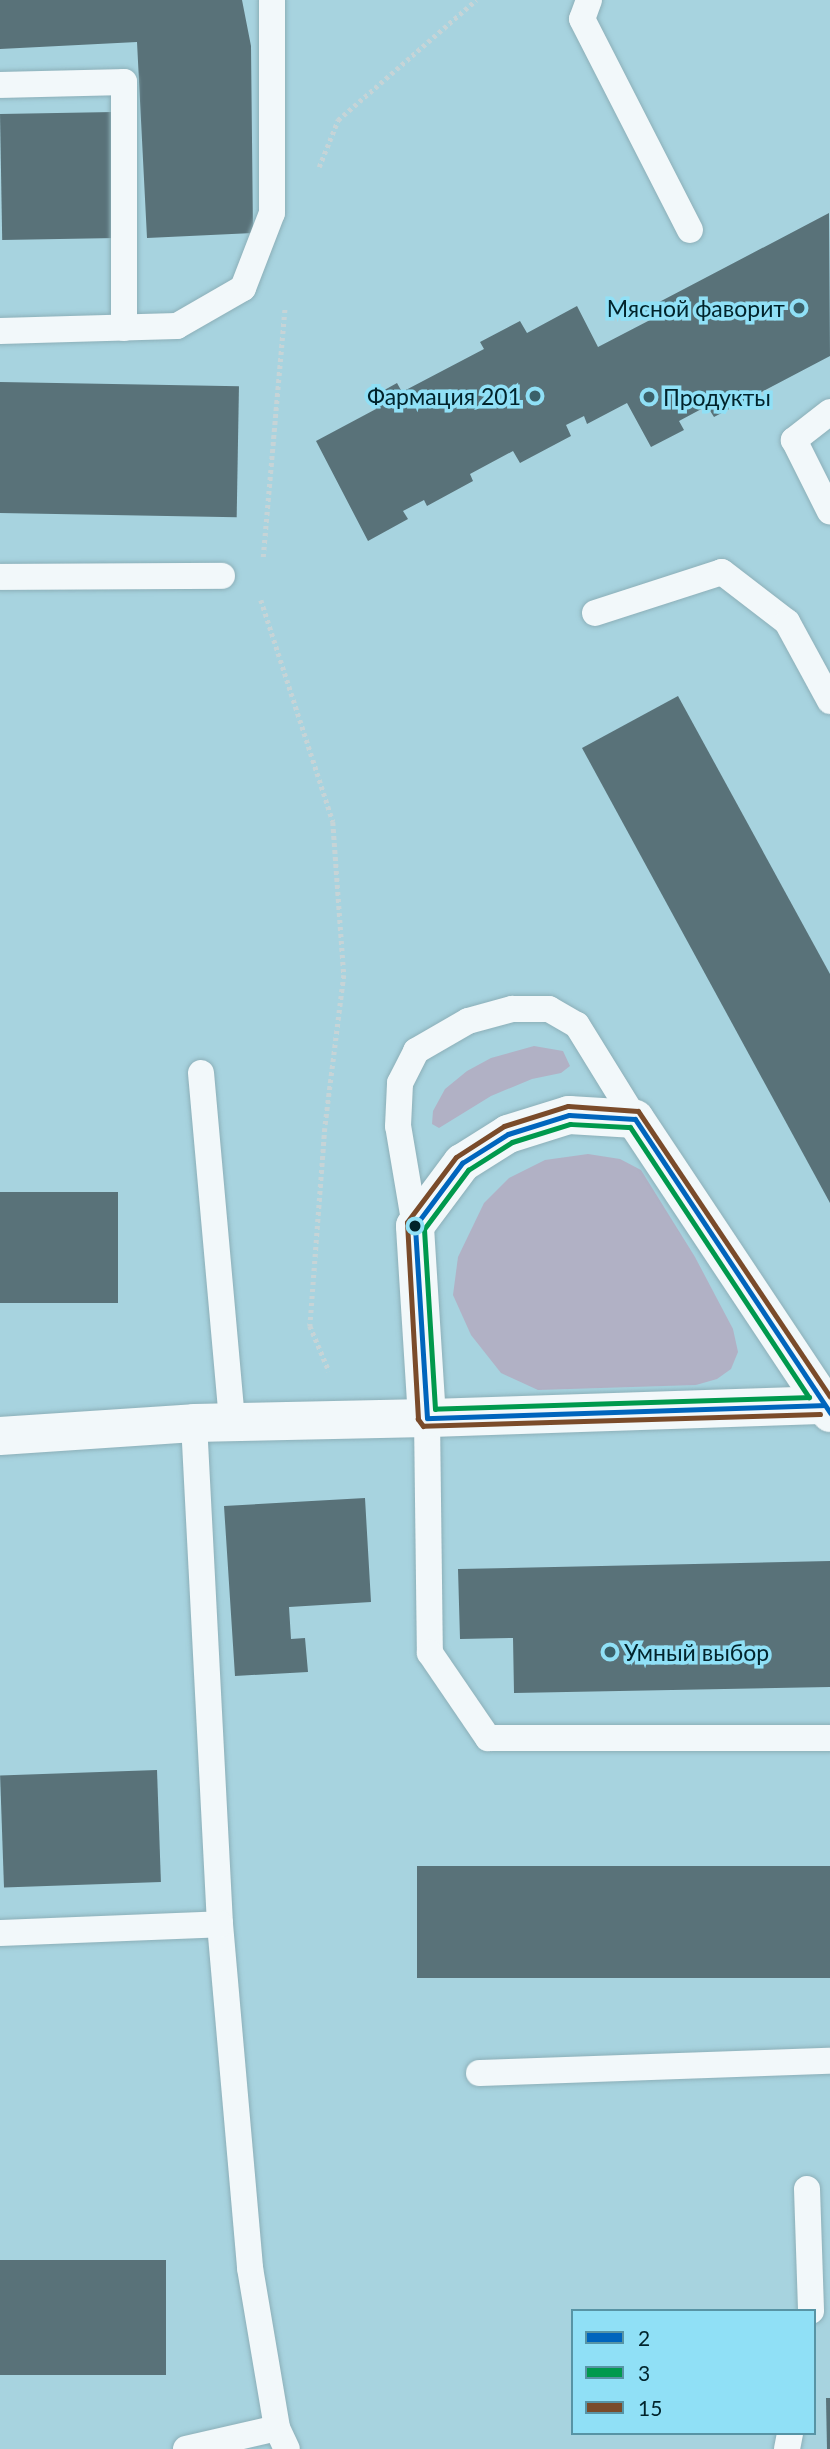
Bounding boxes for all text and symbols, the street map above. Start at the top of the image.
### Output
place label: Мясной фаворит [607,294,785,322]
marker: Мясной фаворит [791,300,807,316]
place label: Фармация 201 [367,382,521,410]
place label: Продукты [663,383,771,411]
marker: Фармация 201 [527,388,543,404]
marker: Продукты [641,389,657,405]
unlabelled marker [408,1219,422,1233]
place label: Умный выбор [624,1638,769,1666]
marker: Умный выбор [602,1644,618,1660]
legend [571,2309,816,2435]
text: 2 [638,2325,650,2350]
text: 3 [638,2360,650,2385]
text: 15 [638,2395,662,2420]

